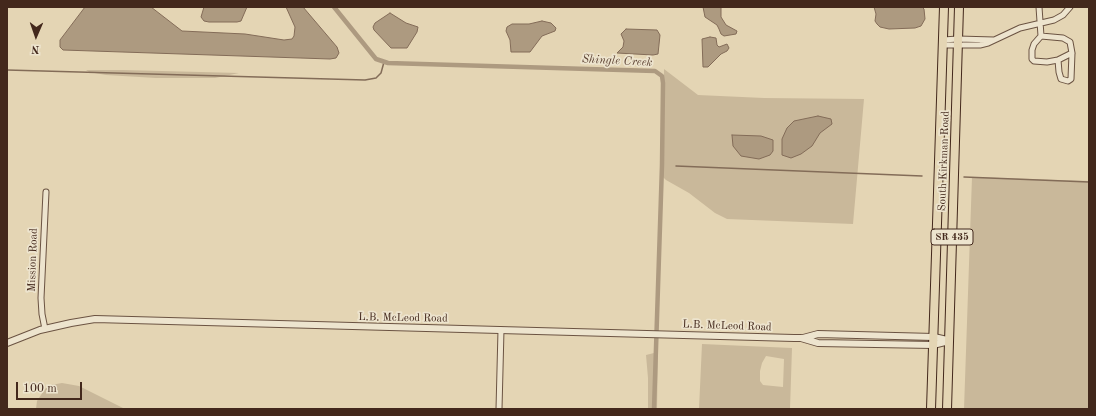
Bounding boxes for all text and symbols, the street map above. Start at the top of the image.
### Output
north arrow [16,16,56,56]
text: N [31,43,40,54]
water label: Shingle Creek [581,52,653,70]
street label: South Kirkman Road [936,111,952,211]
street label: Mission Road [25,228,41,292]
road number: SR 435 [931,229,973,245]
street label: L.B. McLeod Road [358,311,448,325]
street label: L.B. McLeod Road [682,318,772,334]
scale bar [18,374,84,400]
text: 100 m [23,383,57,395]

